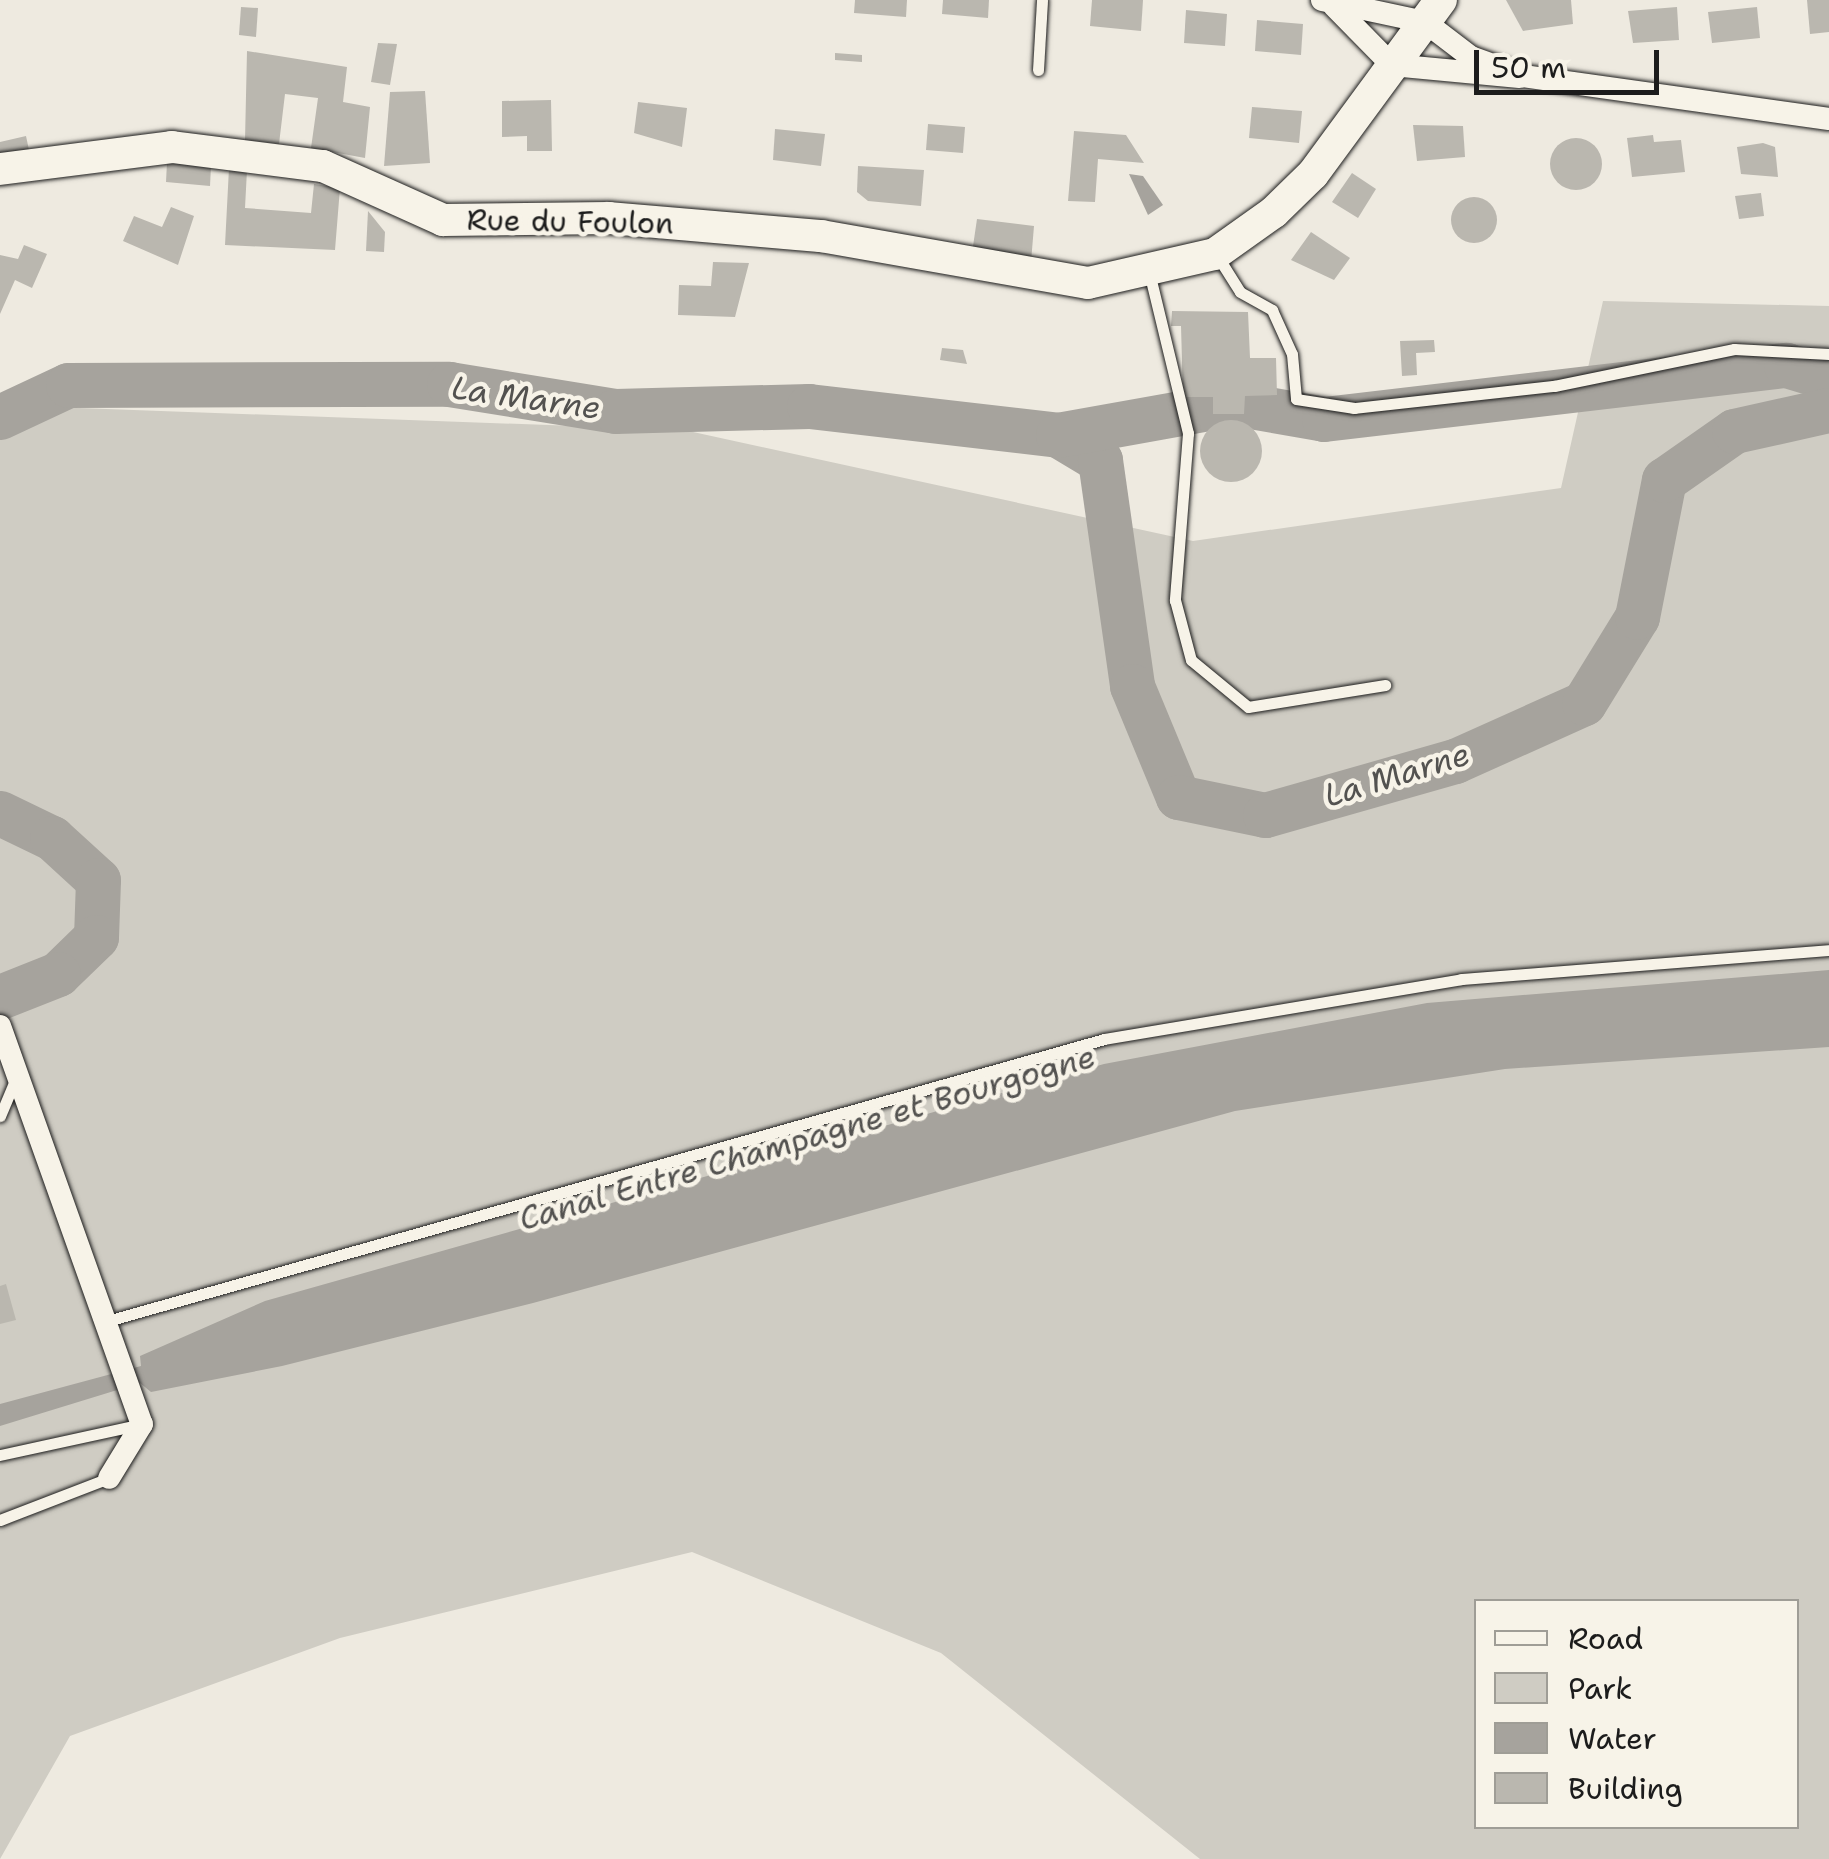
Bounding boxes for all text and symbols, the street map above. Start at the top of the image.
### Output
scale bar [1479,30,1664,92]
text: 50 m [1491,47,1566,88]
street label: Rue du Foulon [466,202,674,242]
water label: La Marne [449,369,603,427]
water label: La Marne [1320,735,1474,815]
water label: Canal Entre Champagne et Bourgogne [515,1037,1099,1239]
legend [1474,1599,1799,1829]
text: Road [1568,1618,1643,1659]
text: Park [1568,1668,1632,1709]
text: Water [1568,1718,1657,1759]
text: Building [1568,1768,1683,1809]

